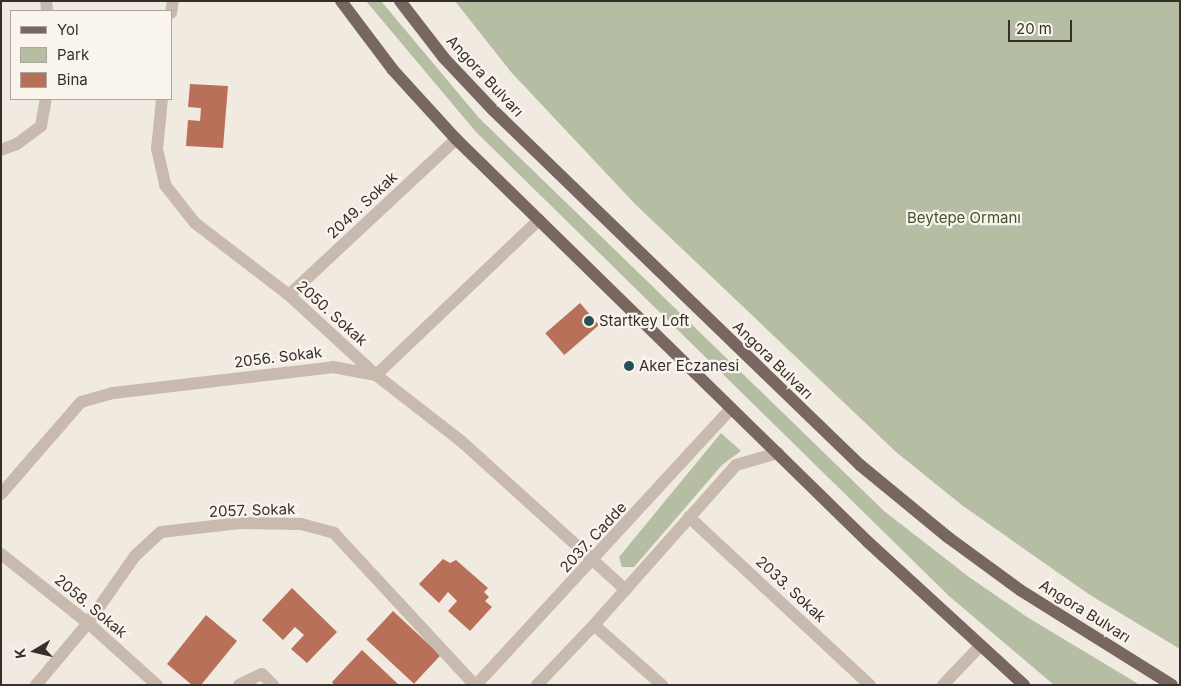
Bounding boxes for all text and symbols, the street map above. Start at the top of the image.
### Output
legend [10,10,172,100]
scale bar [1011,10,1075,42]
text: 20 m [1016,19,1052,38]
text: Yol [57,20,79,39]
street label: Angora Bulvarı [443,32,527,120]
text: Park [57,45,89,64]
text: Bina [57,70,88,89]
street label: 2049. Sokak [323,168,401,242]
park label: Beytepe Ormanı [907,209,1021,227]
street label: 2050. Sokak [293,277,371,349]
place label: Startkey Loft [599,312,689,330]
marker: Startkey Loft [583,315,595,327]
street label: Angora Bulvarı [729,317,817,403]
street label: 2056. Sokak [233,343,323,371]
place label: Aker Eczanesi [639,357,739,375]
marker: Aker Eczanesi [623,360,635,372]
street label: 2037. Cadde [556,498,630,576]
street label: 2057. Sokak [209,499,295,521]
street label: 2033. Sokak [752,552,830,626]
street label: 2058. Sokak [51,571,131,641]
street label: Angora Bulvarı [1036,576,1134,646]
north arrow [10,626,60,676]
text: K [11,647,29,660]

